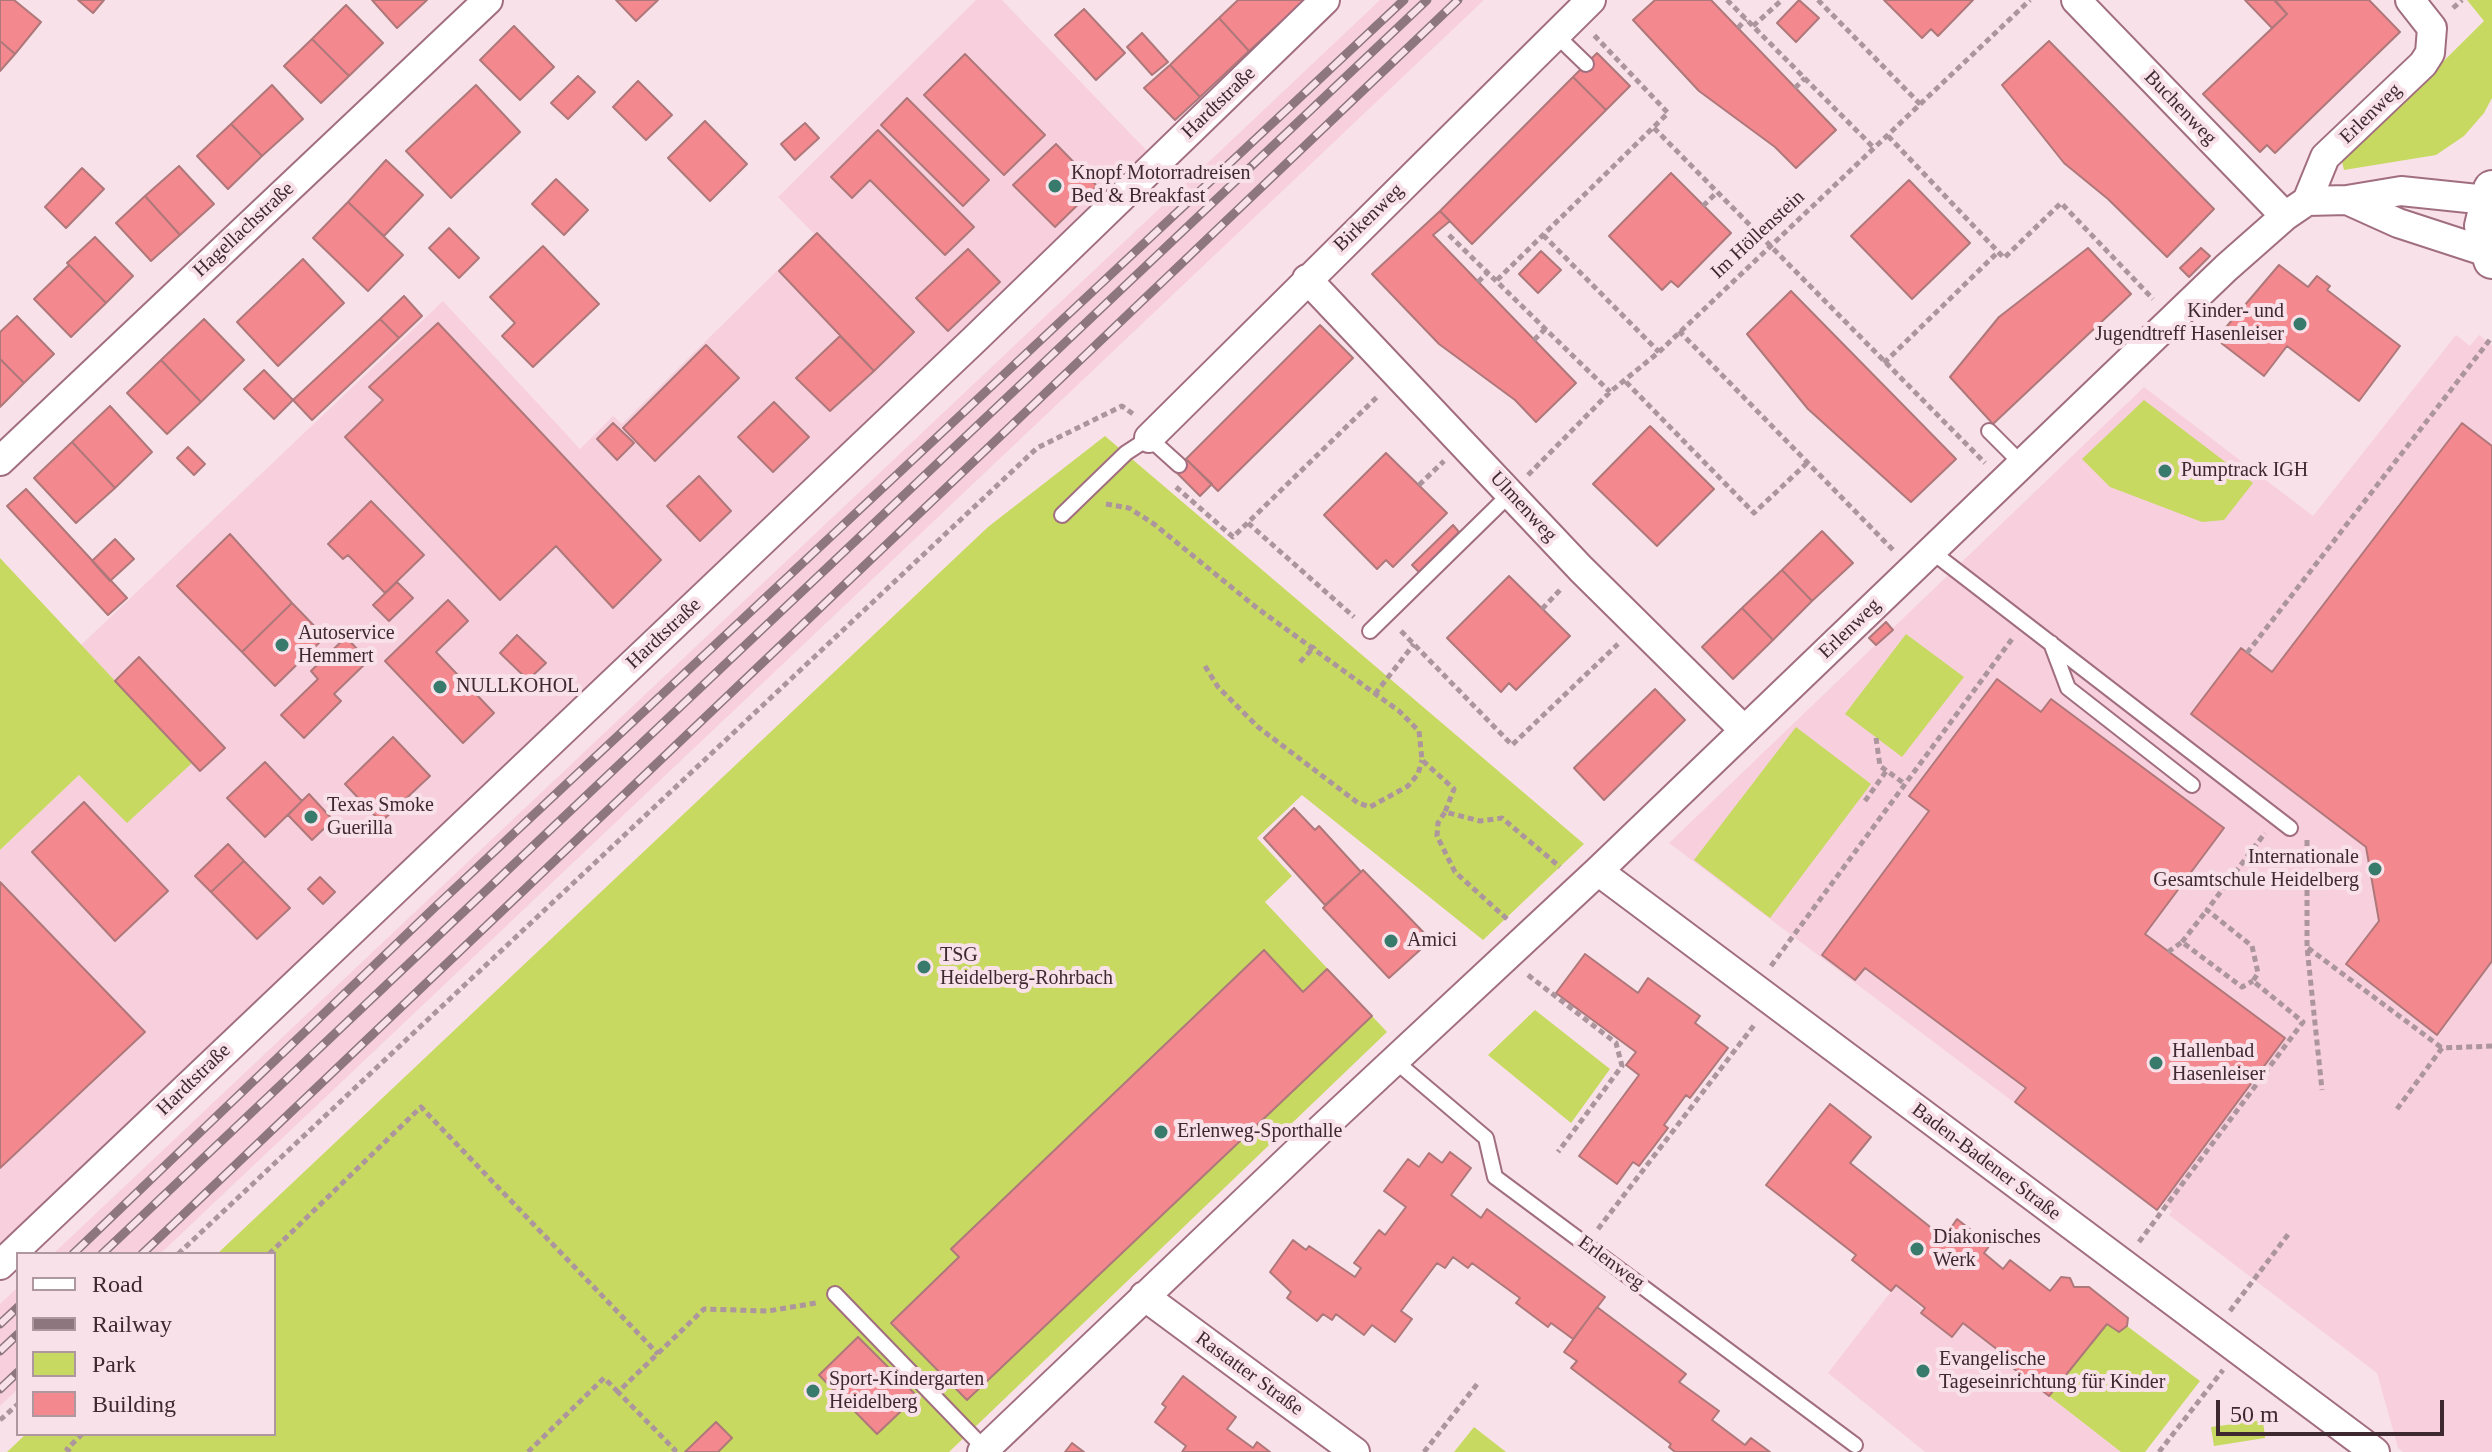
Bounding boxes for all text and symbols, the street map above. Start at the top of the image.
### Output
street label: Hardtstraße [1177,62,1261,144]
street label: Buchenweg [2139,66,2221,150]
street label: Erlenweg [2335,79,2407,149]
place label: Knopf Motorradreisen Bed & Breakfast [1071,162,1250,209]
street label: Hagellachstraße [189,177,299,283]
marker: Knopf Motorradreisen Bed & Breakfast [1046,177,1064,195]
street label: Birkenweg [1329,179,1409,257]
street label: Im Höllenstein [1706,186,1810,284]
place label: Kinder- und Jugendtreff Hasenleiser [2095,300,2284,347]
marker: Kinder- und Jugendtreff Hasenleiser [2291,315,2309,333]
place label: Pumptrack IGH [2181,459,2308,483]
marker: Pumptrack IGH [2156,462,2174,480]
street label: Ulmenweg [1484,467,1562,547]
street label: Hardtstraße [622,593,706,675]
street label: Erlenweg [1814,594,1886,664]
place label: Autoservice Hemmert [298,622,395,669]
marker: Autoservice Hemmert [273,636,291,654]
place label: NULLKOHOL [456,675,579,699]
marker: NULLKOHOL [431,678,449,696]
place label: Texas Smoke Guerilla [327,794,434,841]
marker: Texas Smoke Guerilla [302,808,320,826]
place label: Internationale Gesamtschule Heidelberg [2153,846,2359,893]
marker: Internationale Gesamtschule Heidelberg [2366,860,2384,878]
place label: Amici [1407,929,1457,953]
marker: Amici [1382,932,1400,950]
place label: TSG Heidelberg-Rohrbach [940,944,1113,991]
marker: TSG Heidelberg-Rohrbach [915,958,933,976]
street label: Hardtstraße [152,1039,236,1121]
place label: Hallenbad Hasenleiser [2172,1040,2265,1087]
marker: Hallenbad Hasenleiser [2147,1054,2165,1072]
street label: Baden-Badener Straße [1907,1098,2065,1226]
place label: Erlenweg-Sporthalle [1177,1120,1342,1144]
marker: Erlenweg-Sporthalle [1152,1123,1170,1141]
place label: Diakonisches Werk [1933,1226,2041,1273]
street label: Erlenweg [1573,1231,1649,1295]
marker: Diakonisches Werk [1908,1240,1926,1258]
legend [16,1252,276,1436]
text: Road [92,1271,143,1297]
text: Railway [92,1311,172,1337]
street label: Rastatter Straße [1191,1327,1307,1421]
place label: Evangelische Tageseinrichtung für Kinder [1939,1348,2165,1395]
text: Park [92,1351,136,1377]
marker: Evangelische Tageseinrichtung für Kinder [1914,1362,1932,1380]
place label: Sport-Kindergarten Heidelberg [829,1368,984,1415]
marker: Sport-Kindergarten Heidelberg [804,1382,822,1400]
scale bar [2220,1384,2448,1434]
text: Building [92,1391,176,1417]
text: 50 m [2230,1401,2279,1427]

